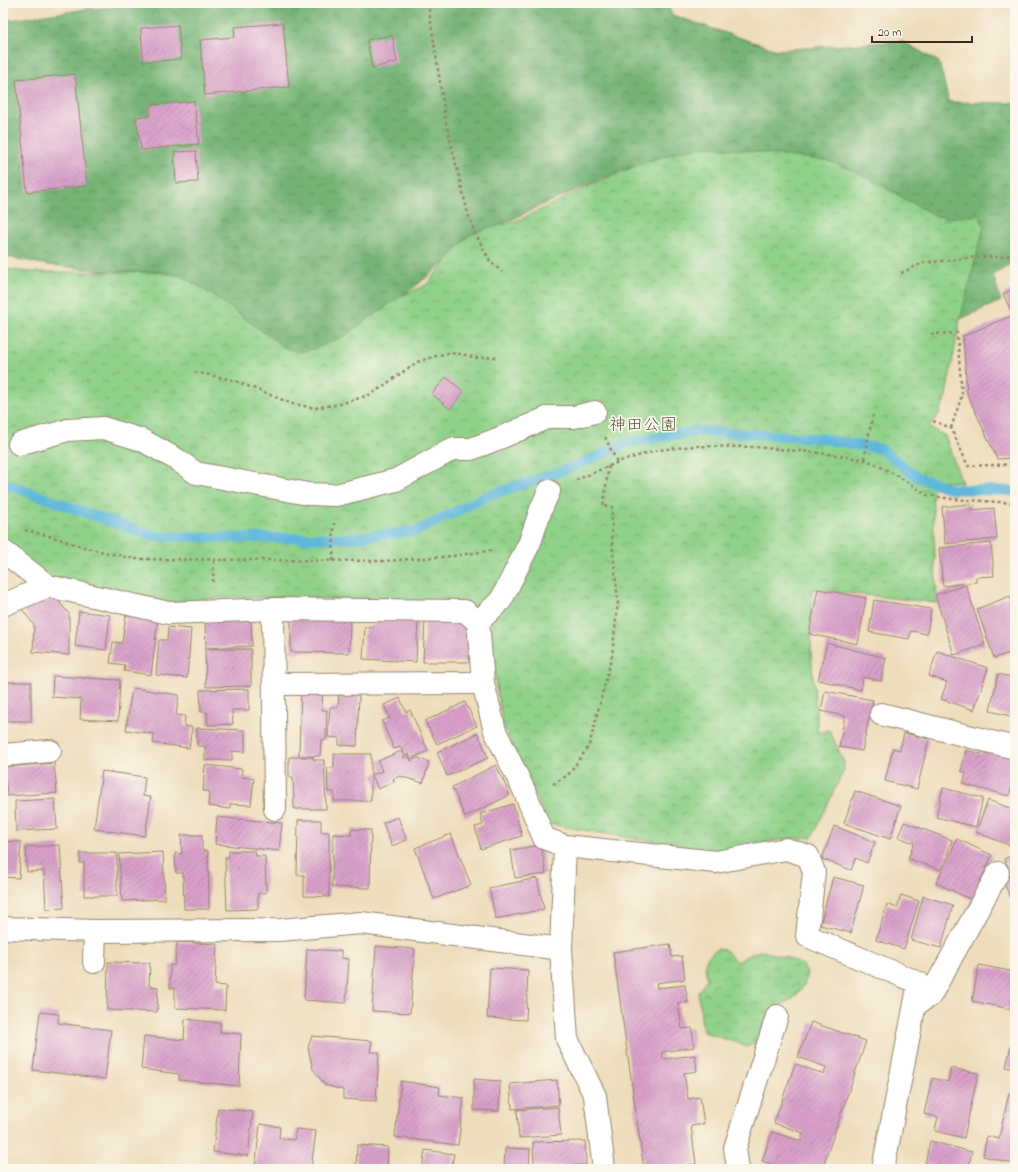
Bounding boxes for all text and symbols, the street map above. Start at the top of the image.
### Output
scale bar [872,18,972,44]
text: 20 m [878,24,901,42]
park label: 神田公園 [609,413,677,438]

